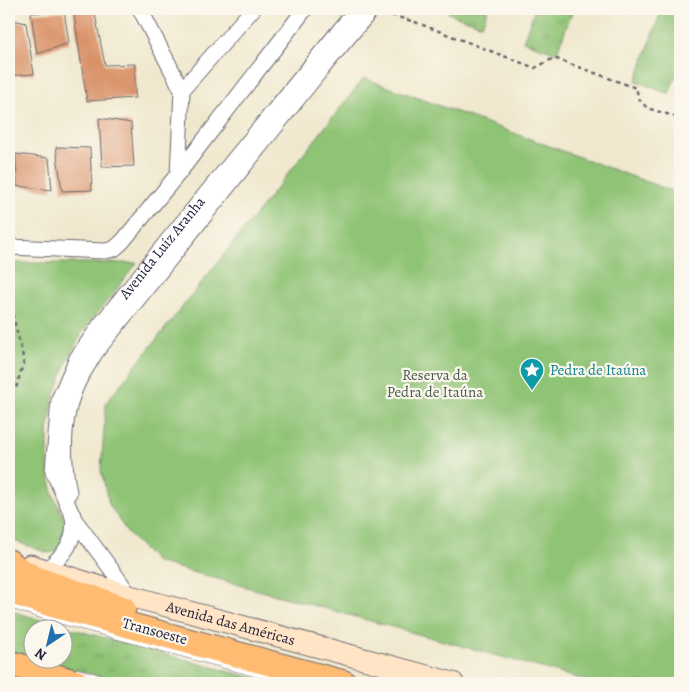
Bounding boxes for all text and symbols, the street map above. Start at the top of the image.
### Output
street label: Avenida Luíz Aranha [114,192,210,304]
place icon: Pedra de Itaúna [519,357,545,391]
place label: Pedra de Itaúna [550,360,646,380]
park label: Reserva da Pedra de Itaúna [387,365,483,402]
street label: Avenida das Américas [163,596,298,650]
street label: Transoeste [120,613,190,649]
north arrow [22,620,72,670]
text: N [31,644,50,665]

